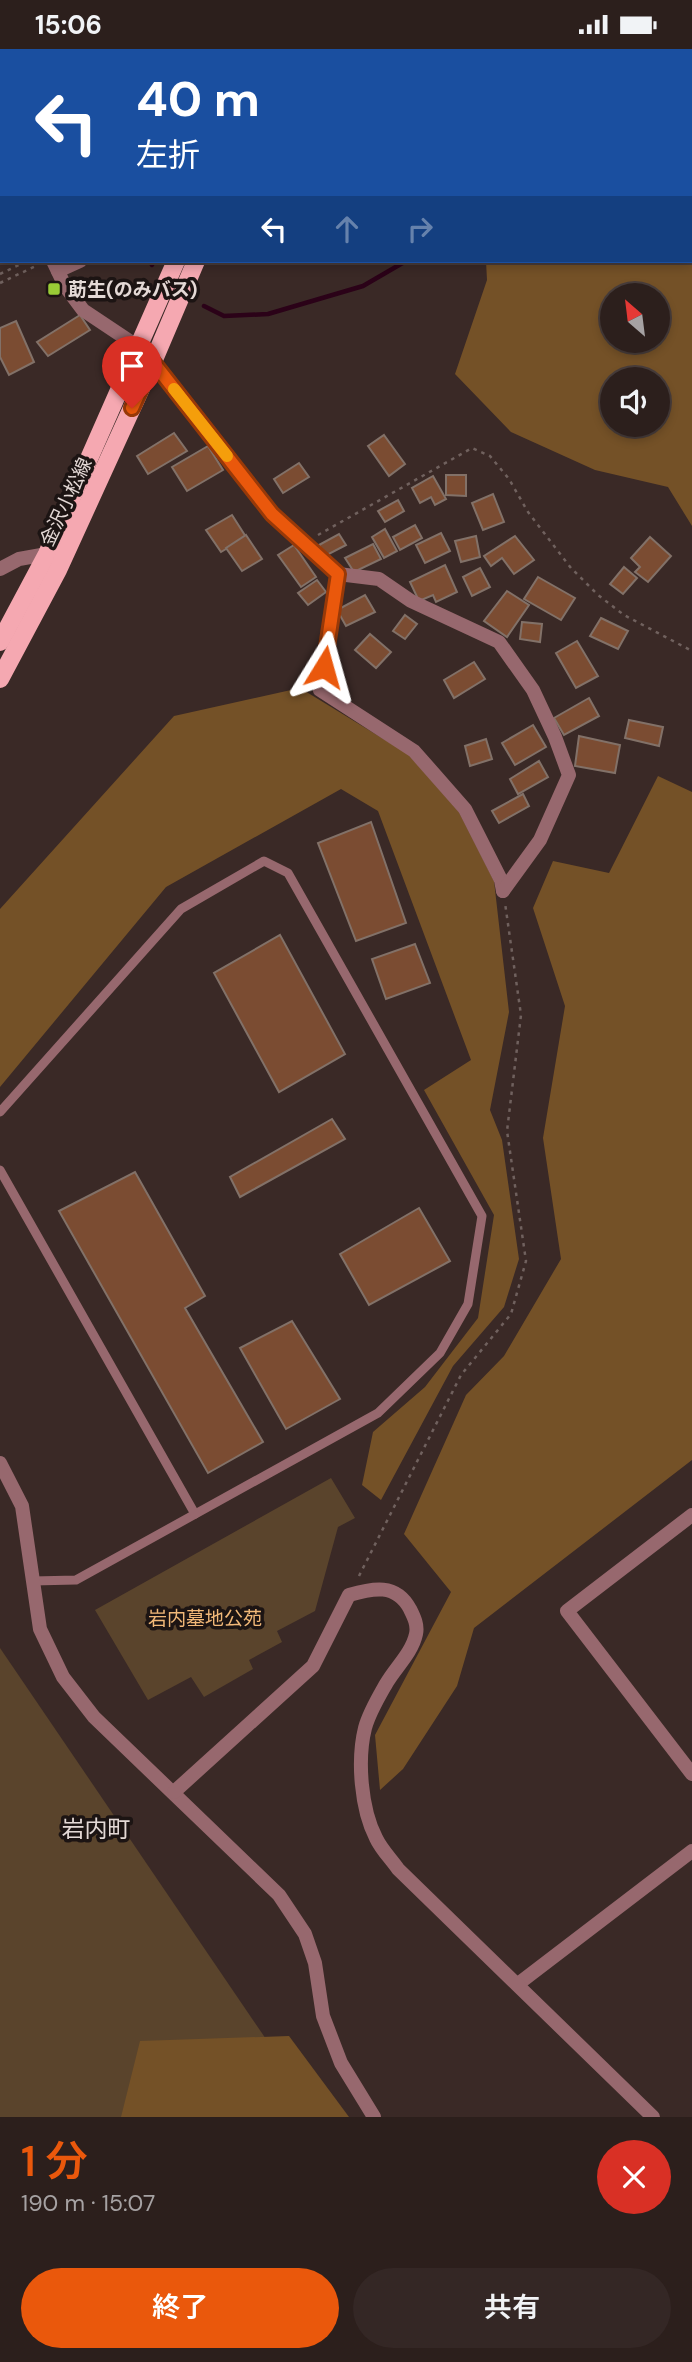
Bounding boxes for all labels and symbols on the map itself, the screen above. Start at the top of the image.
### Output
place label: 莇生(のみバス) [68,277,197,302]
marker: 莇生(のみバス) [46,281,62,297]
north arrow [600,283,670,353]
pin [102,336,162,408]
street label: 金沢小松線 [35,454,97,550]
position arrow [287,630,361,704]
park label: 岩内墓地公苑 [148,1606,262,1631]
district label: 岩内町 [62,1814,131,1844]

